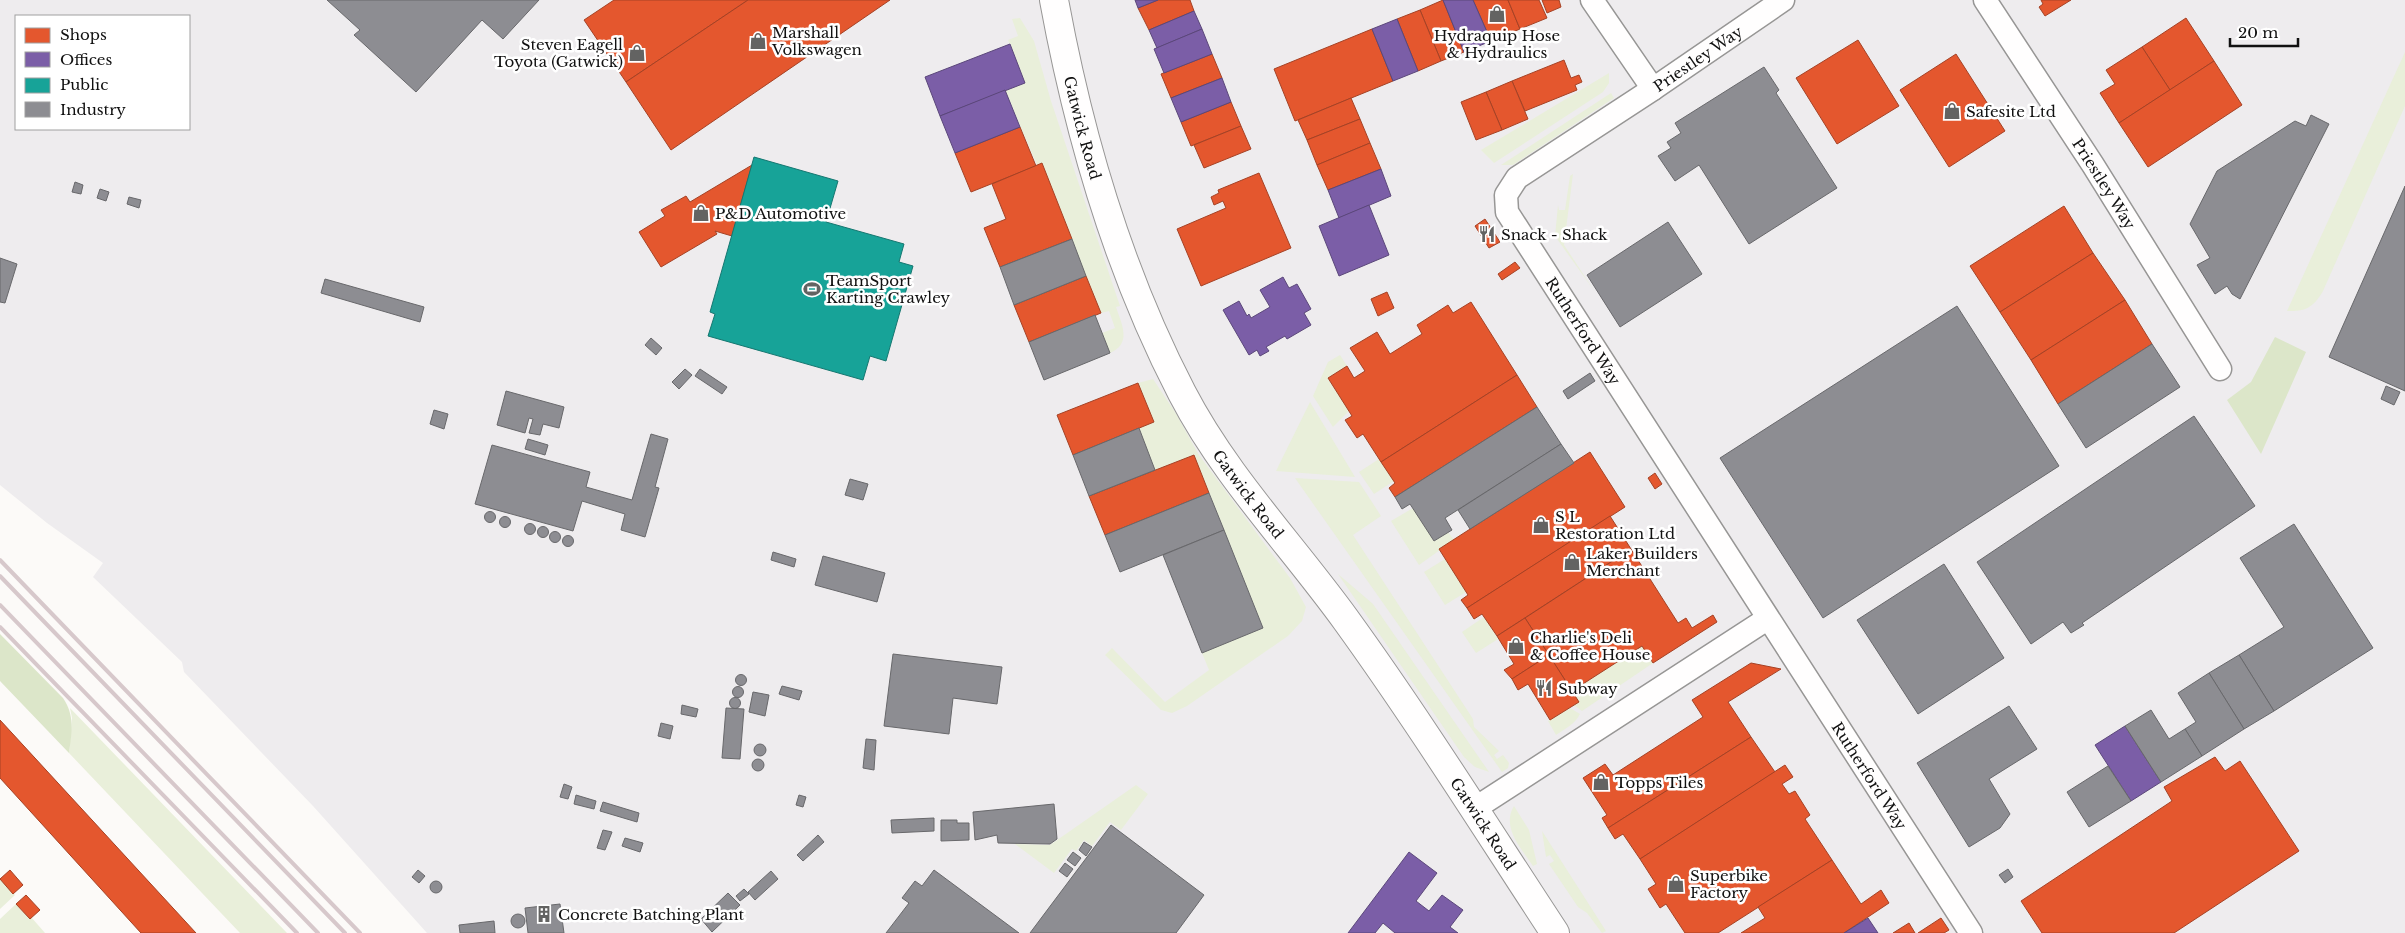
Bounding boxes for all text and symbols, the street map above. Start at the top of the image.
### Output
shop icon: Hydraquip Hose & Hydraulics [1487,4,1507,24]
legend [15,15,190,130]
scale bar [2230,15,2298,47]
street label: Priestley Way [1649,21,1746,96]
place label: Marshall Volkswagen [771,23,862,59]
text: 20 m [2238,23,2278,42]
text: Shops [60,25,107,44]
place label: Hydraquip Hose & Hydraulics [1434,26,1560,62]
shop icon: Marshall Volkswagen [748,31,768,51]
place label: Steven Eagell Toyota (Gatwick) [494,35,623,71]
shop icon: Steven Eagell Toyota (Gatwick) [627,43,647,63]
text: Offices [60,50,112,69]
street label: Gatwick Road [1060,74,1106,182]
text: Public [60,75,108,94]
text: Industry [60,100,126,119]
shop icon: Safesite Ltd [1942,101,1962,121]
place label: Safesite Ltd [1966,102,2056,121]
street label: Priestley Way [2069,135,2140,233]
shop icon: P&D Automotive [691,203,711,223]
place label: P&D Automotive [715,204,846,223]
restaurant icon: Snack - Shack [1477,224,1497,244]
place label: Snack - Shack [1501,225,1608,244]
place label: TeamSport Karting Crawley [826,271,951,307]
street label: Rutherford Way [1542,273,1625,388]
sports icon: TeamSport Karting Crawley [802,279,822,299]
street label: Gatwick Road [1209,446,1288,542]
place label: S L Restoration Ltd [1555,507,1675,543]
shop icon: S L Restoration Ltd [1531,515,1551,535]
place label: Laker Builders Merchant [1586,544,1698,580]
shop icon: Laker Builders Merchant [1562,552,1582,572]
place label: Charlie's Deli & Coffee House [1530,628,1650,664]
shop icon: Charlie's Deli & Coffee House [1506,636,1526,656]
restaurant icon: Subway [1534,678,1554,698]
place label: Subway [1558,679,1618,698]
street label: Rutherford Way [1828,718,1912,833]
shop icon: Topps Tiles [1591,772,1611,792]
place label: Topps Tiles [1615,773,1703,792]
street label: Gatwick Road [1447,774,1521,873]
place label: Superbike Factory [1690,866,1768,902]
shop icon: Superbike Factory [1666,874,1686,894]
building icon: Concrete Batching Plant [534,904,554,924]
place label: Concrete Batching Plant [558,905,745,924]

